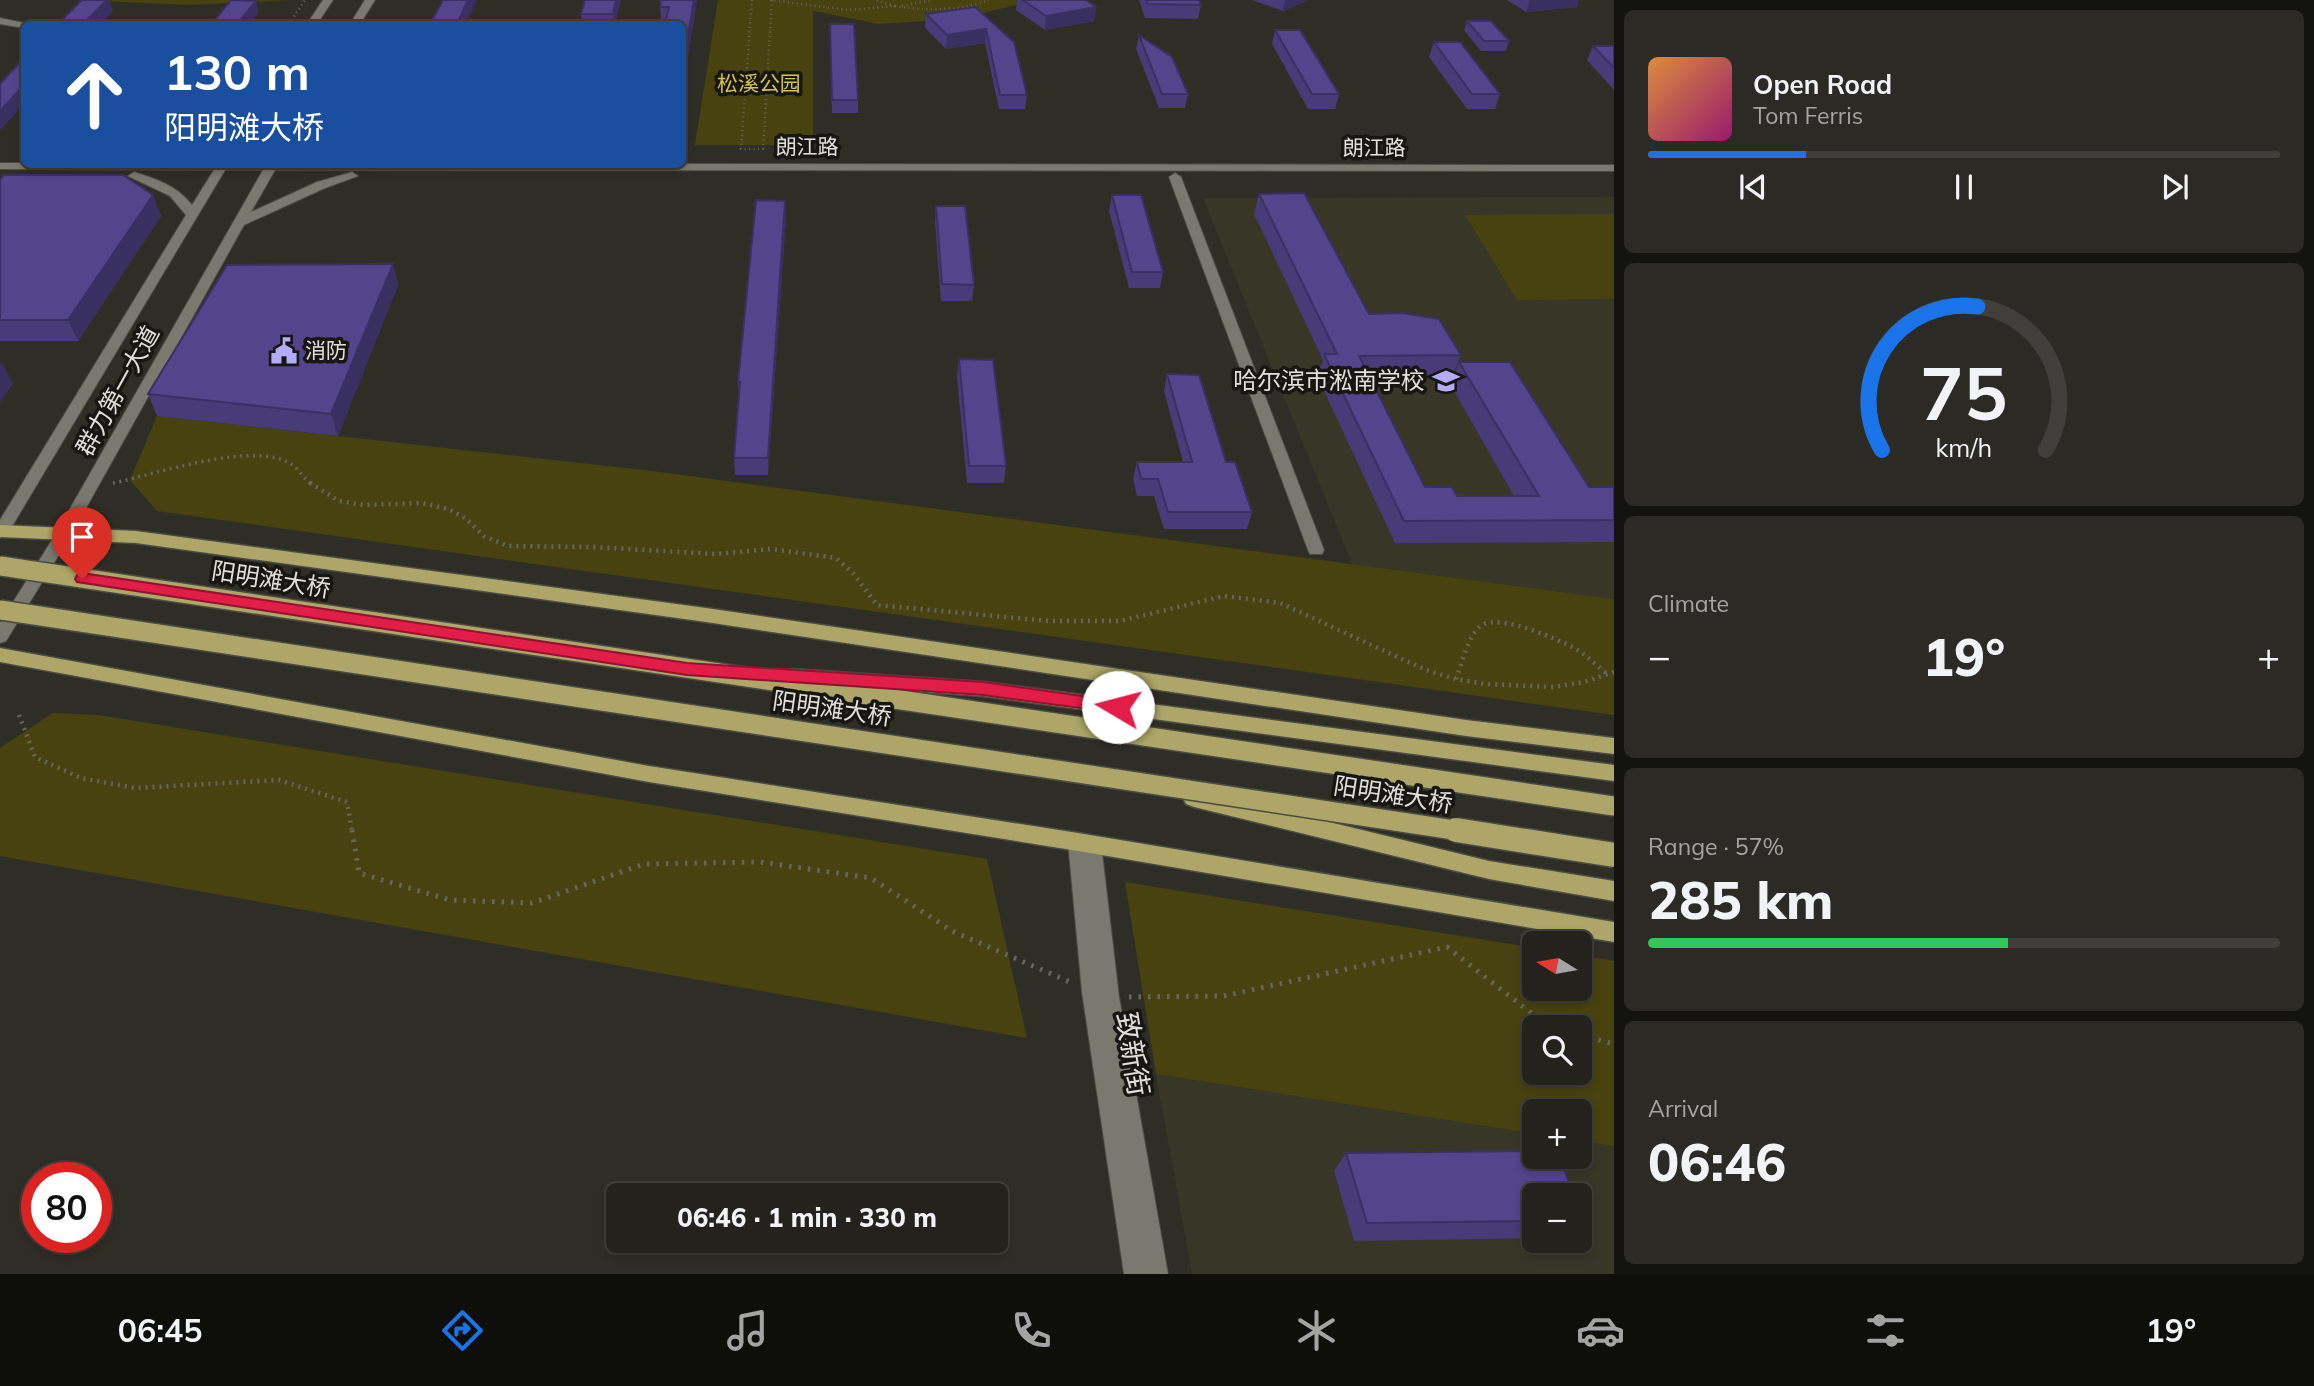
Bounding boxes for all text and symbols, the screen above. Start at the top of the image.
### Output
text: 130 m [164,41,310,102]
icon: ahead [49,49,140,140]
text: Open Road [1753,68,1892,101]
park label: 松溪公园 [717,70,801,96]
text: Tom Ferris [1753,101,1863,130]
text: 阳明滩大桥 [164,107,324,147]
street label: 朗江路 [776,133,839,159]
street label: 朗江路 [1343,134,1406,160]
icon: previous [1734,168,1772,206]
icon: pause [1945,168,1983,206]
icon: next [2156,168,2194,206]
street label: 群力第一大道 [69,320,165,461]
public building icon: 消防 [269,336,299,366]
place label: 消防 [305,337,347,363]
text: 75 [1920,348,2008,439]
place label: 哈尔滨市淞南学校 [1233,365,1425,395]
school or university icon: 哈尔滨市淞南学校 [1431,366,1461,396]
text: km/h [1936,432,1992,463]
pin [52,507,112,579]
icon: arrive [63,518,101,556]
street label: 阳明滩大桥 [210,555,333,603]
text: Climate [1648,589,1729,618]
text: 19° [1923,624,2005,689]
text: − [1648,632,1671,680]
text: + [2257,632,2280,680]
position arrow [1081,670,1155,744]
street label: 阳明滩大桥 [771,685,894,731]
street label: 阳明滩大桥 [1332,770,1455,818]
text: Range · 57% [1648,832,1784,861]
text: 285 km [1648,867,1833,932]
north arrow [1522,931,1592,1001]
map controls [1522,931,1592,1253]
street label: 致新街 [1110,1010,1157,1098]
button: search [1522,1015,1592,1085]
text: Arrival [1648,1094,1718,1123]
button: + [1522,1099,1592,1169]
text: 06:46 [1648,1129,1786,1194]
speed limit sign: 80 [21,1162,112,1253]
button: − [1522,1183,1592,1253]
text: 06:46 · 1 min · 330 m [677,1201,937,1234]
icon: directions [438,1306,487,1355]
icon: music [723,1306,772,1355]
icon: phone [1007,1306,1056,1355]
icon: climate [1292,1306,1341,1355]
icon: car [1576,1306,1625,1355]
icon: filters [1861,1306,1910,1355]
text: 06:45 [118,1310,203,1350]
text: 19° [2146,1310,2196,1350]

